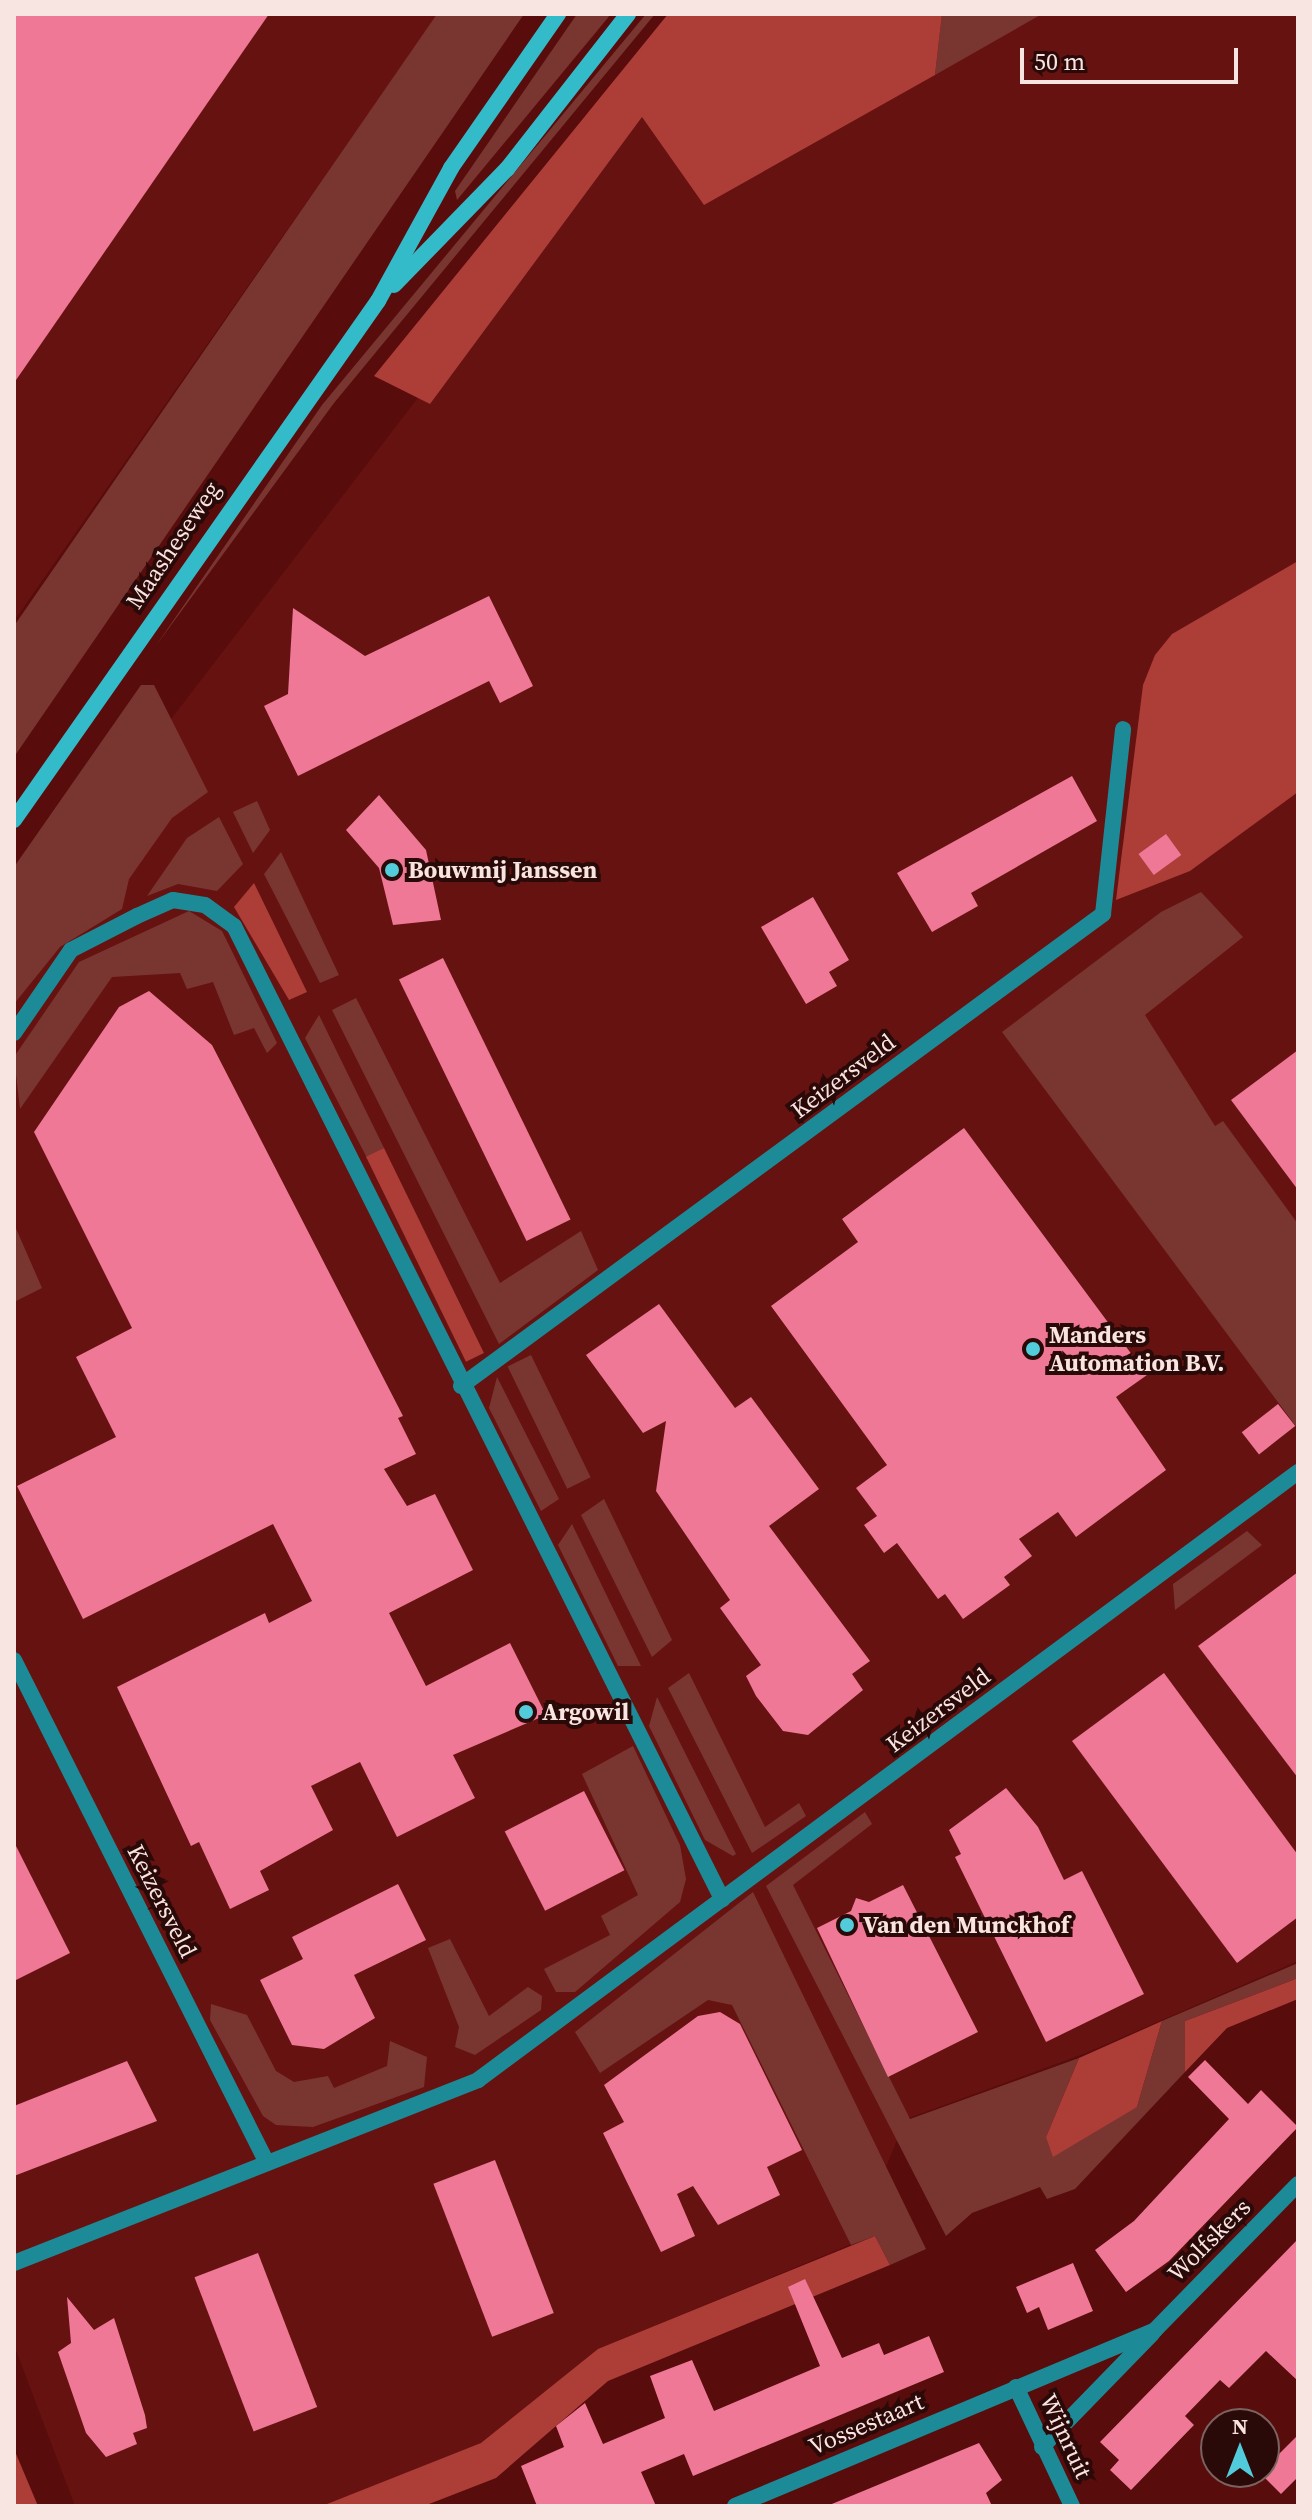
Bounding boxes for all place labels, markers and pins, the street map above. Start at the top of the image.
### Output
place label: Bouwmij Janssen [408,856,597,884]
marker: Bouwmij Janssen [383,861,401,879]
place label: Manders Automation B.V. [1049,1321,1224,1377]
marker: Manders Automation B.V. [1024,1340,1042,1358]
place label: Argowil [542,1698,629,1726]
marker: Argowil [517,1703,535,1721]
place label: Van den Munckhof [863,1911,1069,1939]
marker: Van den Munckhof [838,1916,856,1934]

